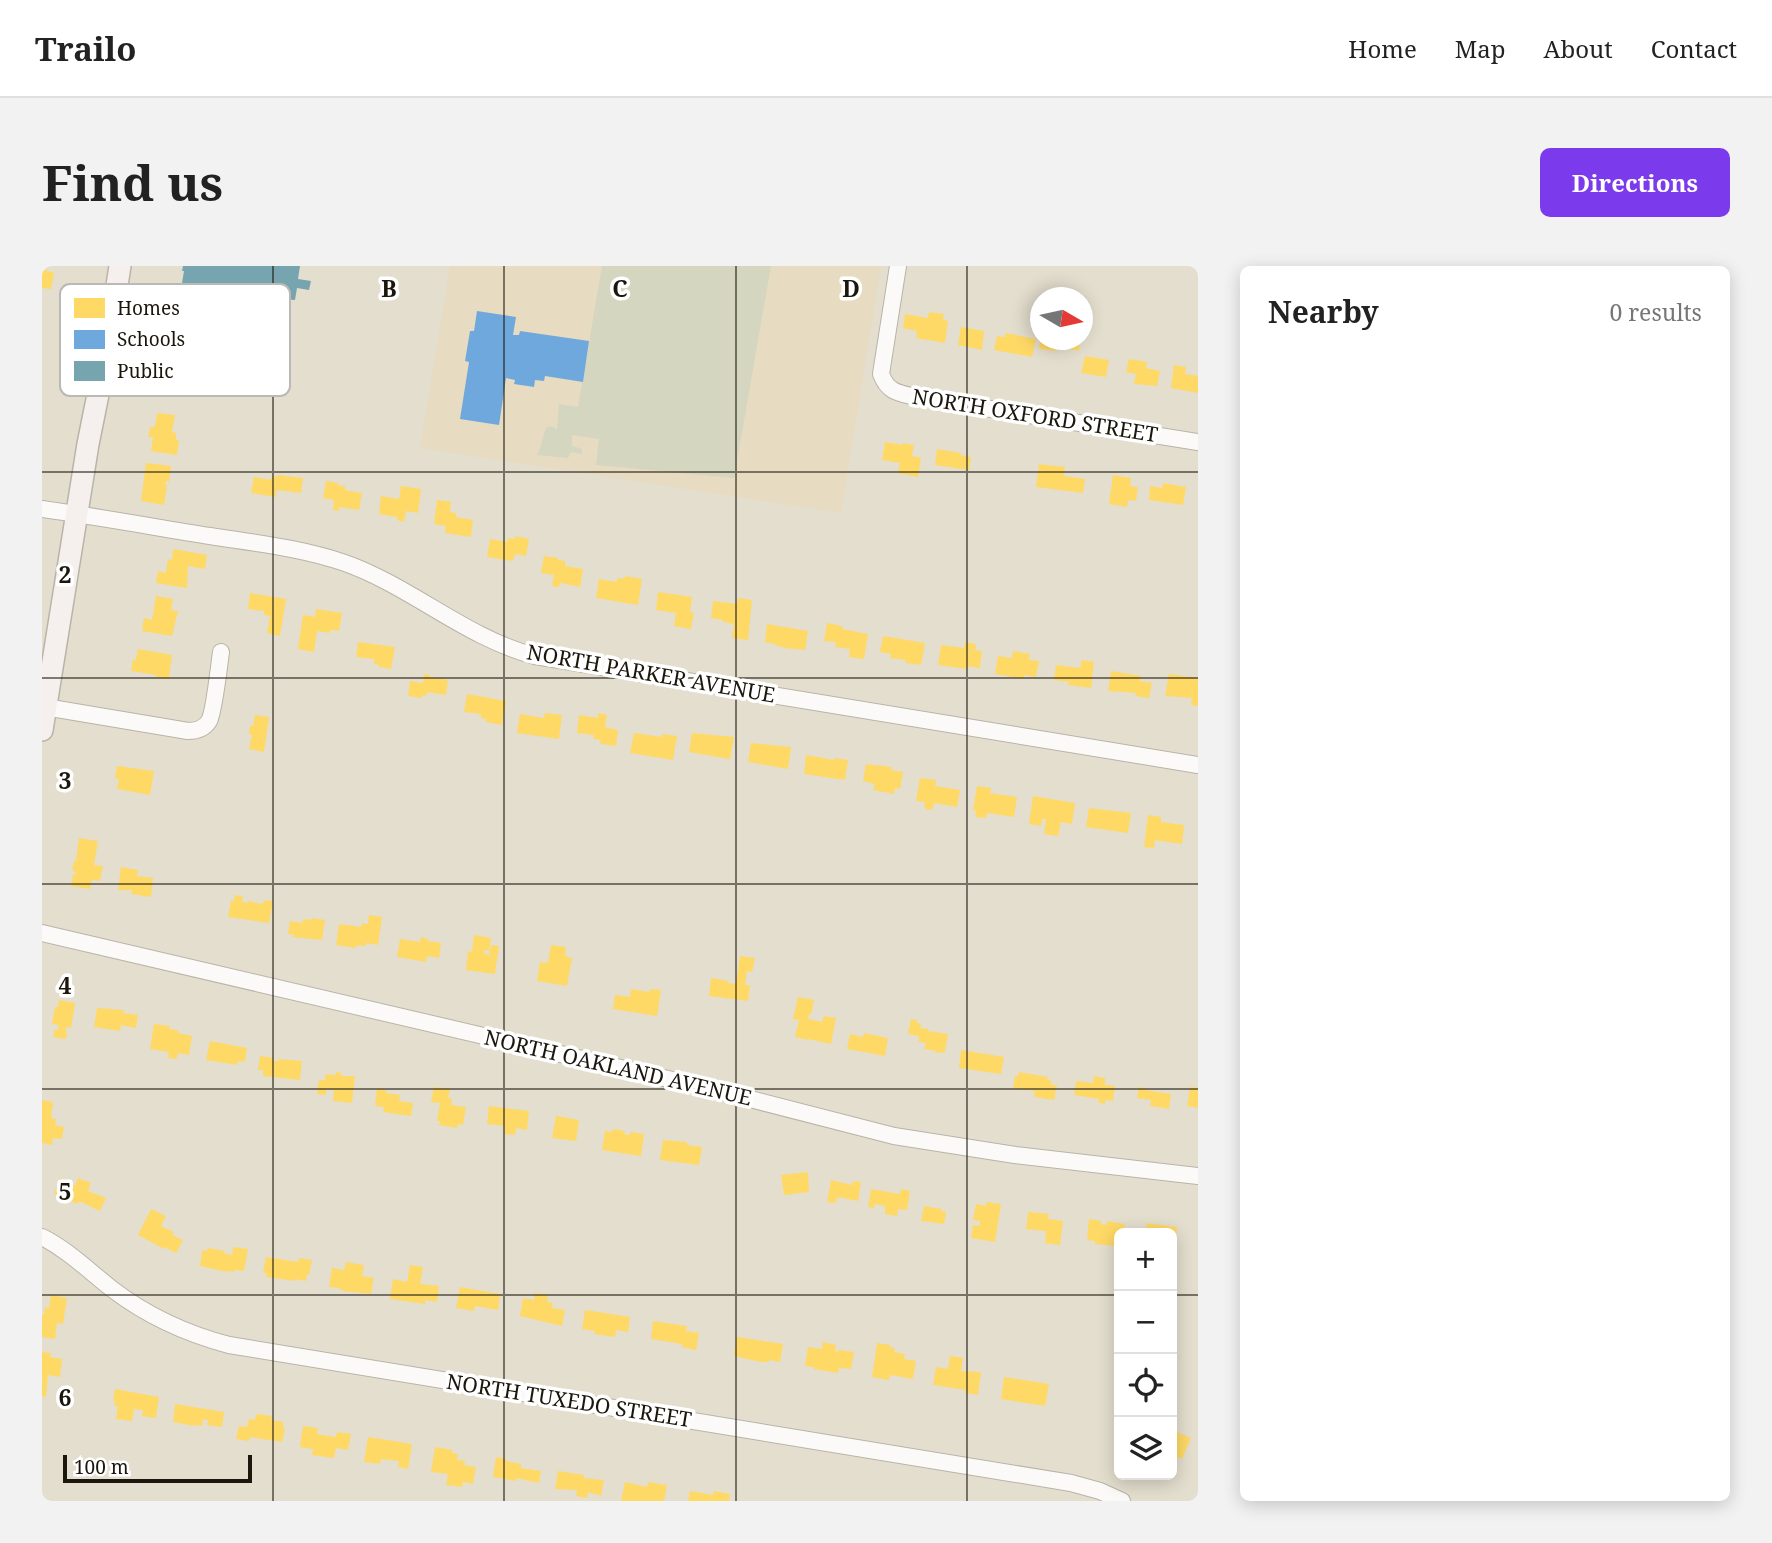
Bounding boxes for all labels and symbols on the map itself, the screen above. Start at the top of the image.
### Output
text: B [381,272,397,304]
text: C [612,272,628,304]
text: D [842,272,860,304]
legend [60,284,290,396]
north arrow [1030,287,1093,350]
text: Homes [117,295,180,321]
text: Schools [117,326,185,352]
text: Public [117,358,174,384]
street label: NORTH OXFORD STREET [910,382,1160,448]
text: 2 [59,558,72,590]
street label: NORTH PARKER AVENUE [525,637,778,709]
text: 3 [59,764,72,796]
text: 4 [59,969,72,1001]
street label: NORTH OAKLAND AVENUE [482,1023,755,1111]
text: 5 [59,1175,72,1207]
street label: NORTH TUXEDO STREET [445,1367,694,1433]
text: 6 [59,1381,72,1413]
scale bar [63,1452,252,1484]

